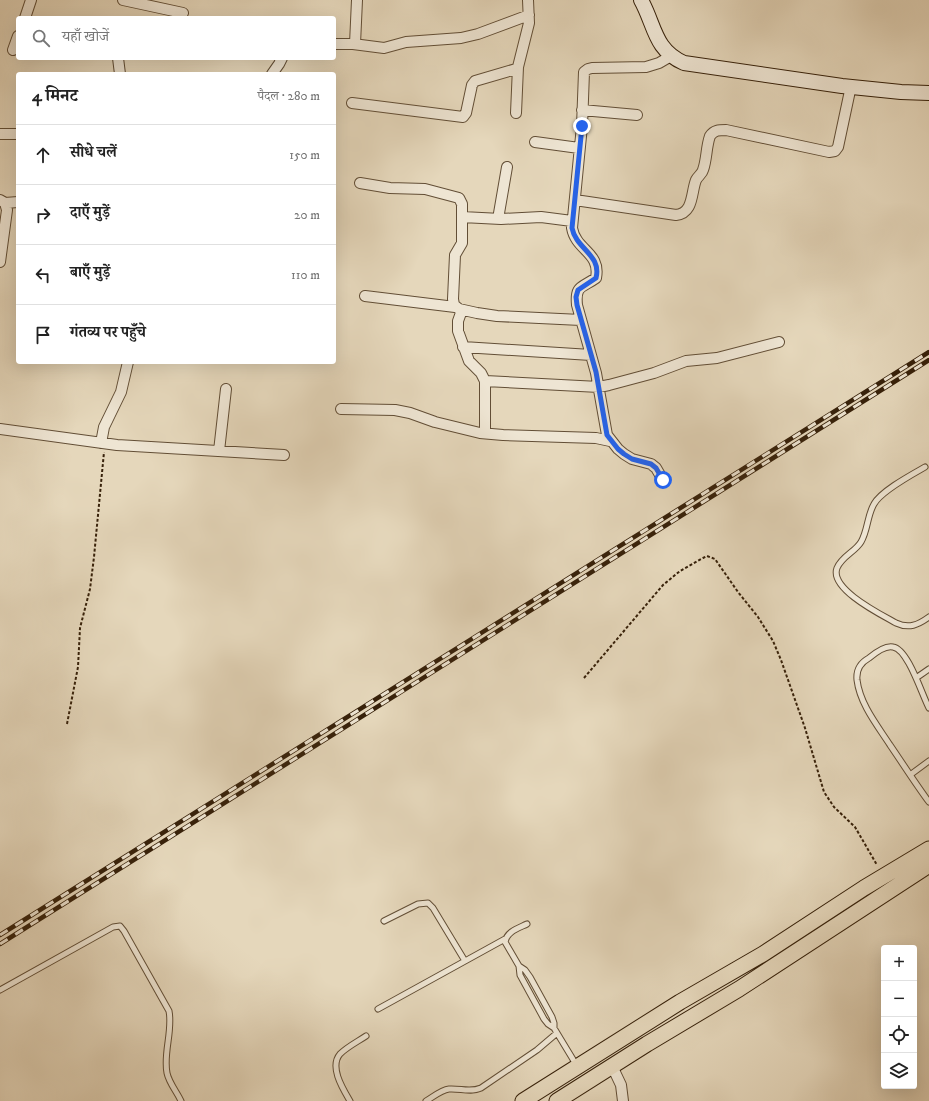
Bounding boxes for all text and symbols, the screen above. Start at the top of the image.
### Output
search box [16,16,336,60]
icon: search [30,27,52,49]
text: यहाँ खोजें [62,27,109,46]
text: 4 मिनट [32,85,78,107]
text: पैदल · 280 m [258,88,320,104]
route end [573,117,591,135]
text: सीधे चलें [70,143,117,162]
icon: ahead [32,144,54,166]
text: 150 m [289,147,320,163]
text: दाएँ मुड़ें [70,203,110,222]
icon: right [32,204,54,226]
text: 20 m [294,207,320,223]
text: बाएँ मुड़ें [70,263,110,282]
icon: left [32,264,54,286]
text: 110 m [291,267,320,283]
text: गंतव्य पर पहुँचे [70,323,146,342]
icon: arrive [32,324,54,346]
route start [654,471,672,489]
map controls [881,945,917,1089]
button: + [881,945,917,981]
button: − [881,981,917,1017]
button: locate [881,1017,917,1053]
button: layers [881,1053,917,1089]

